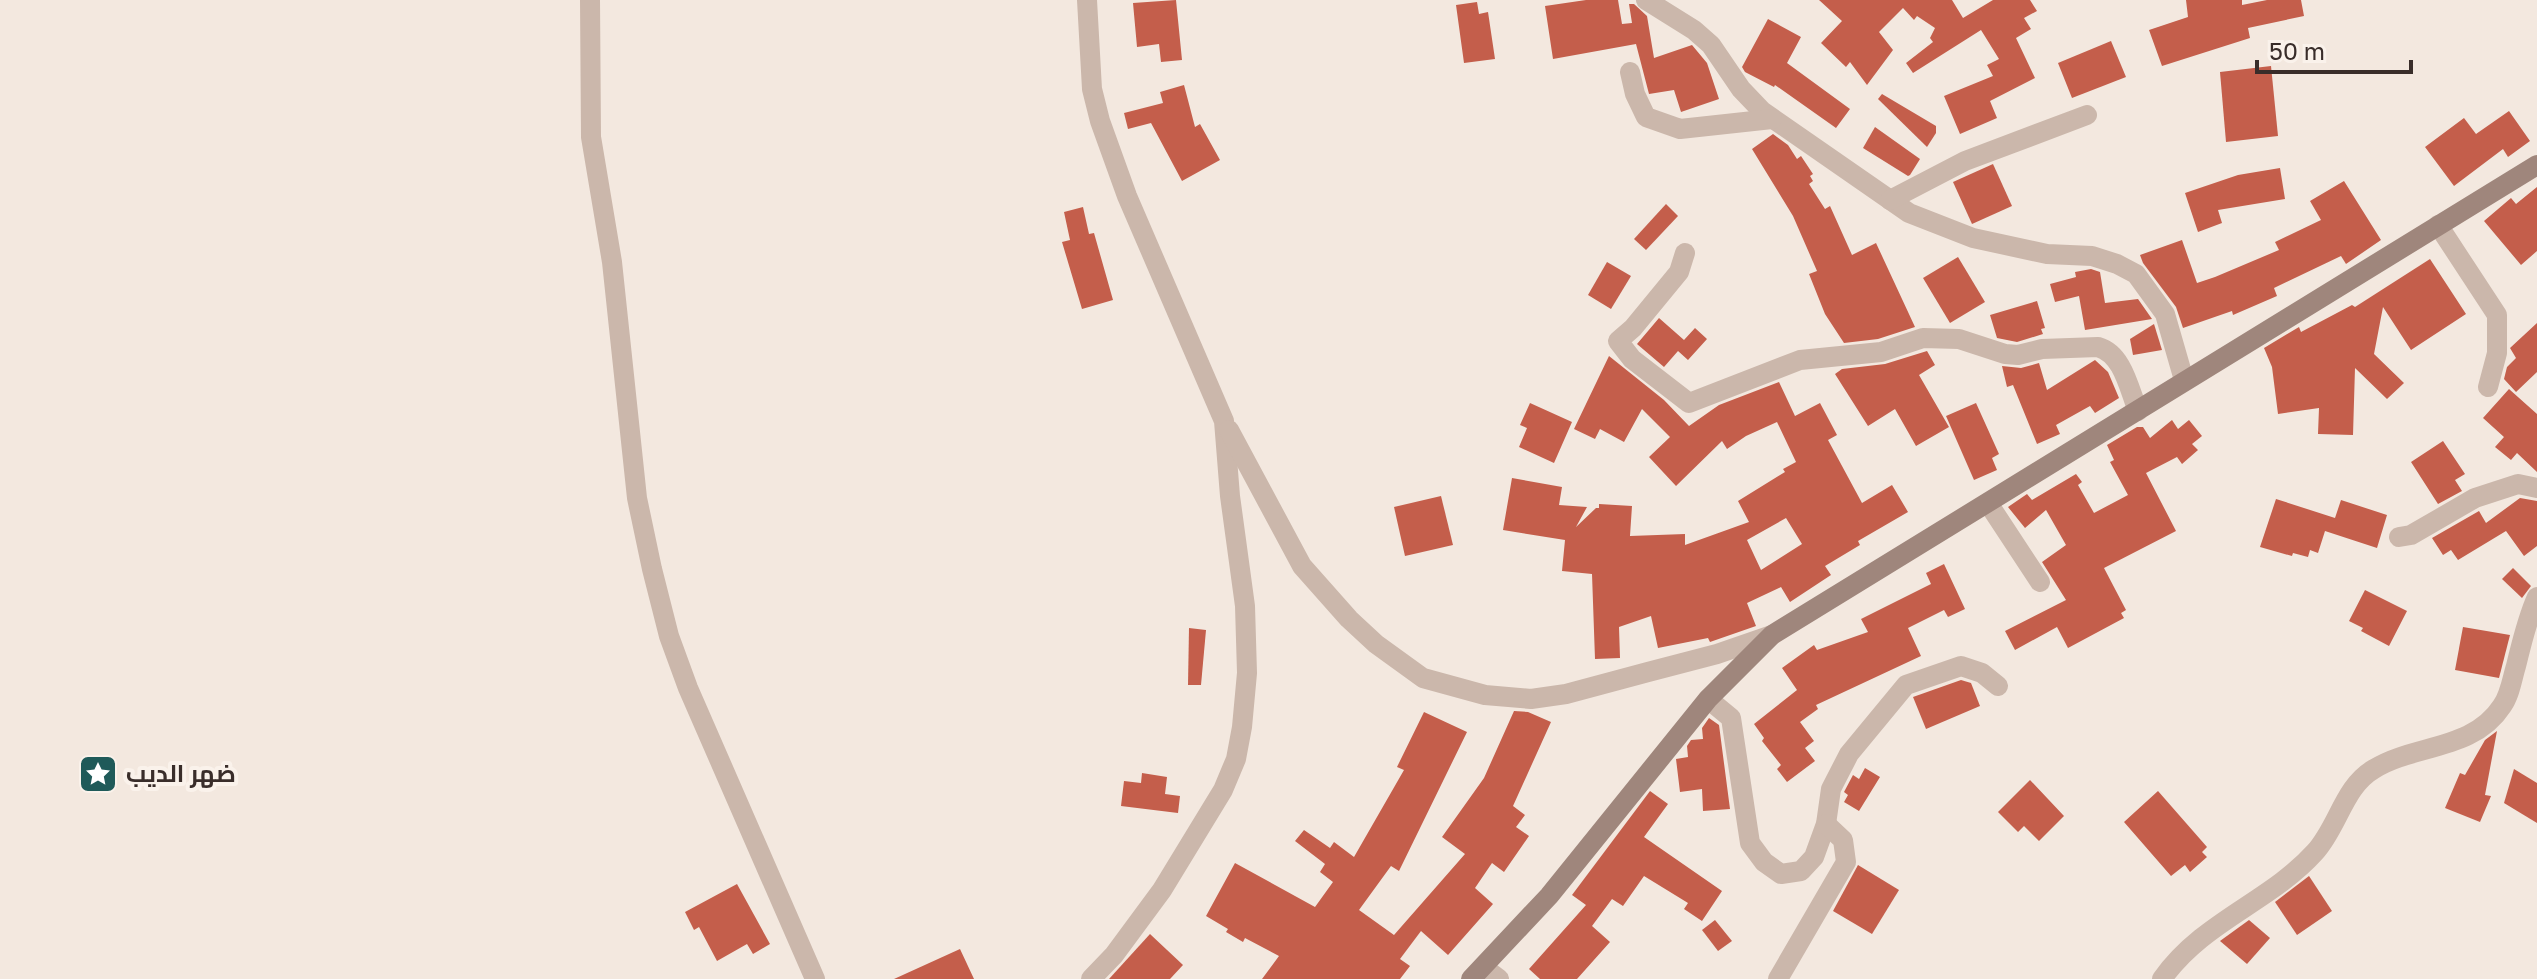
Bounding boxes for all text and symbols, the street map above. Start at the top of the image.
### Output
scale bar [2257,24,2411,74]
text: 50 m [2269,36,2325,65]
place icon: ضهر الديب [77,753,119,795]
place label: ضهر الديب [126,758,236,788]

